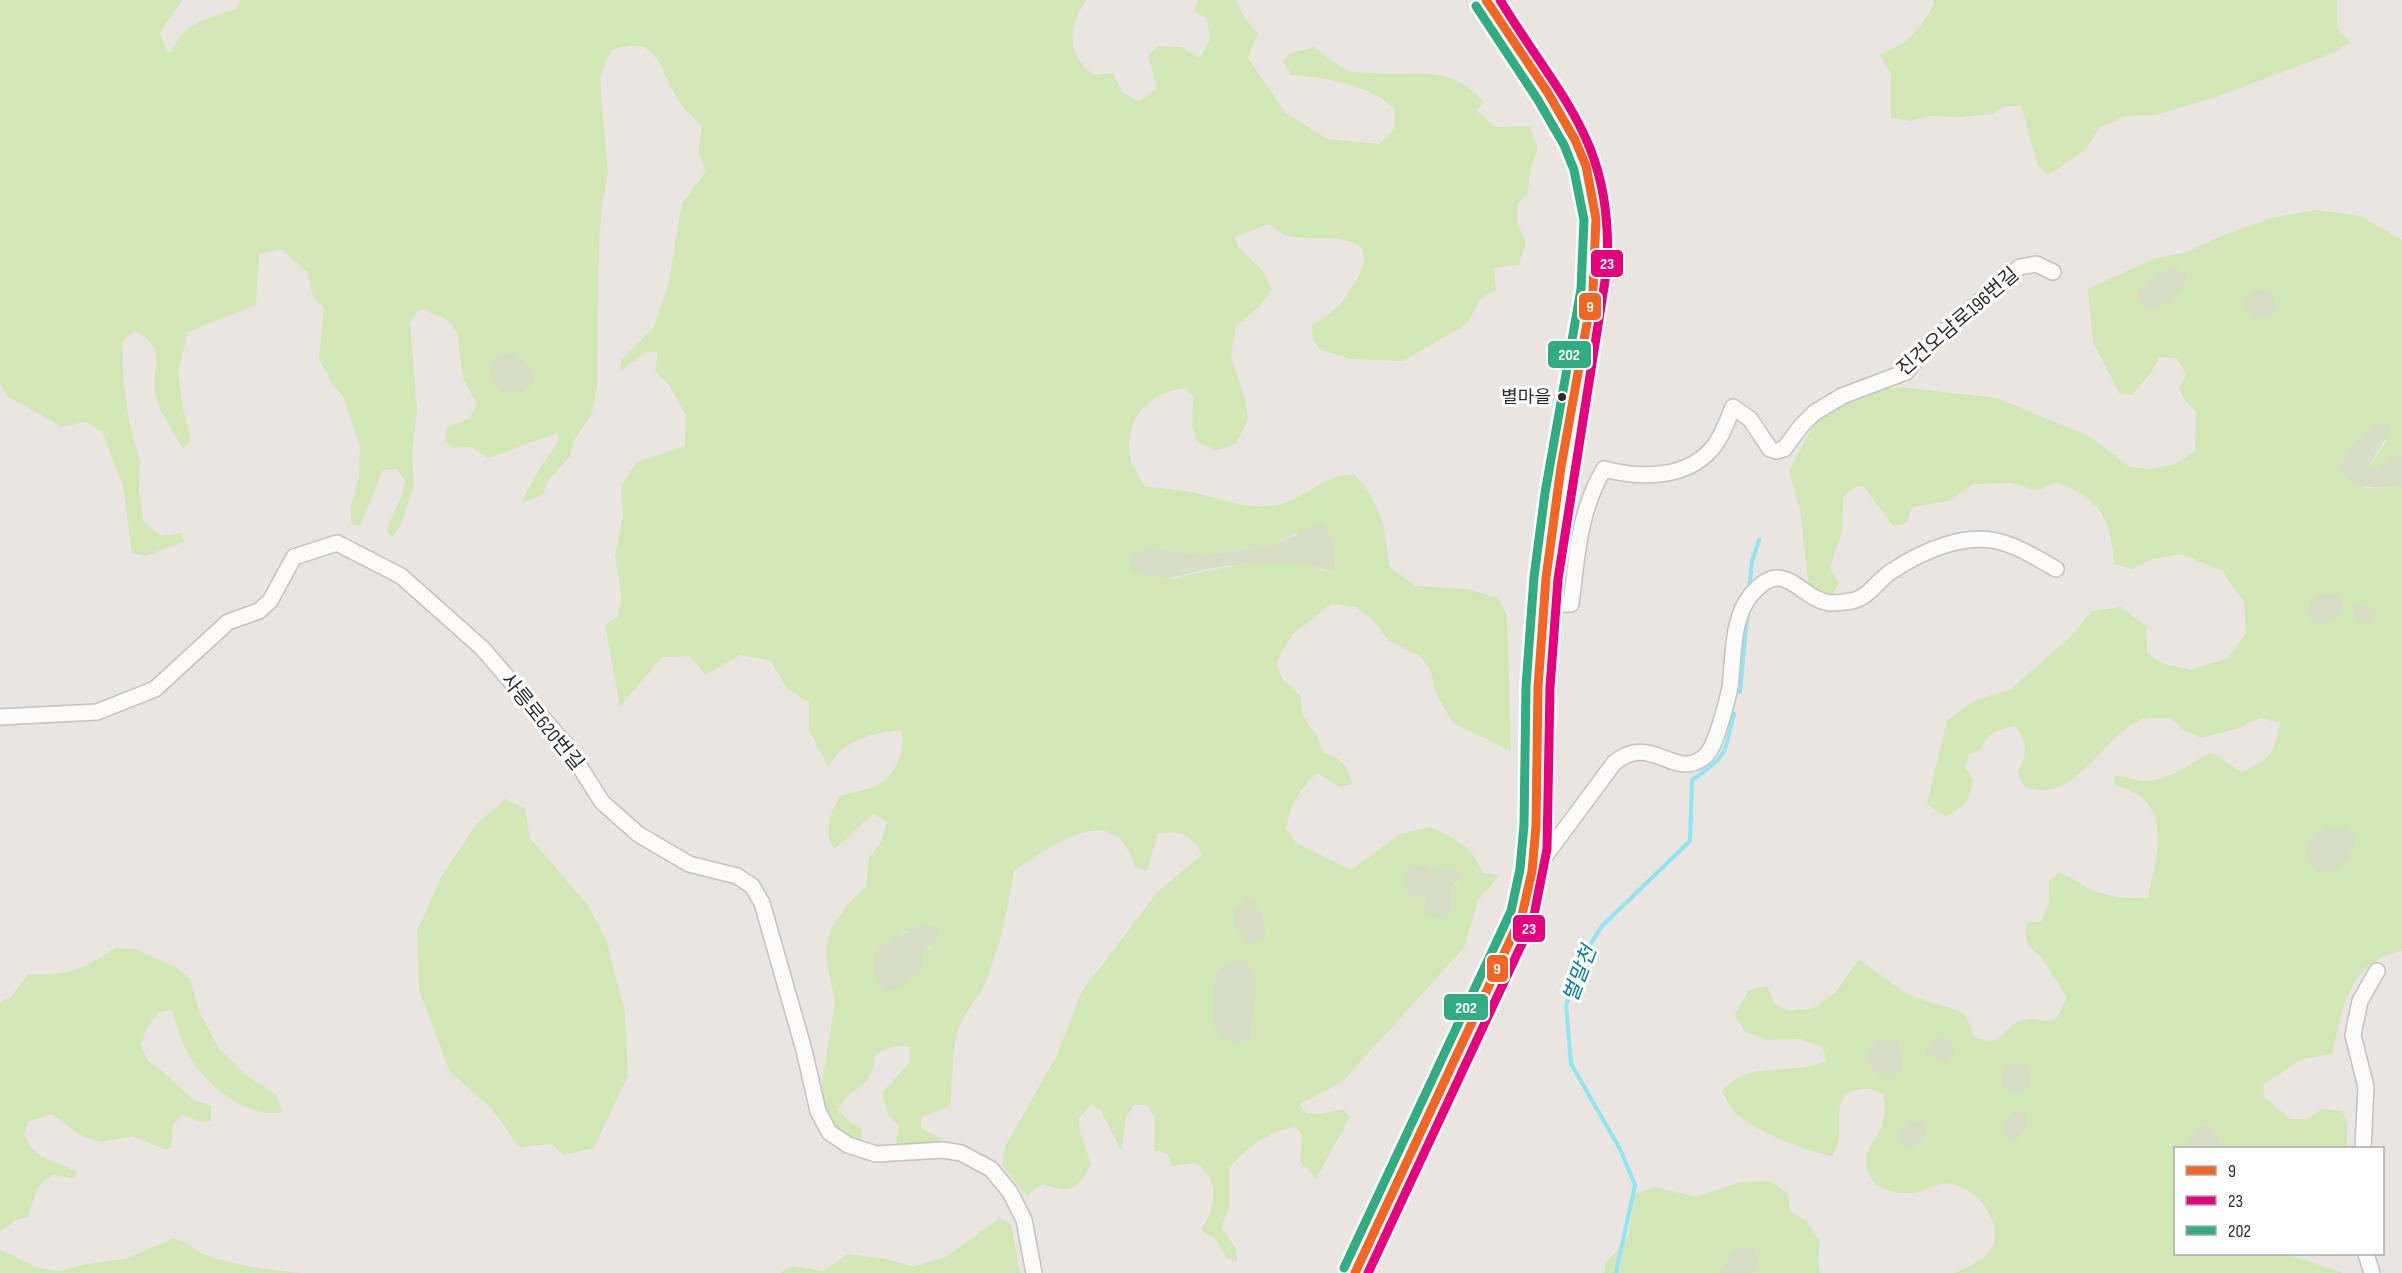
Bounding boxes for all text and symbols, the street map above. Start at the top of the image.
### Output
line badge: 23 [1590,249,1624,278]
text: 23 [1600,255,1614,274]
street label: 진건오남로196번길 [1892,263,2024,381]
line badge: 9 [1578,292,1602,321]
text: 9 [1586,298,1594,317]
line badge: 202 [1547,340,1592,369]
text: 202 [1558,346,1580,365]
place label: 별마을 [1501,387,1551,408]
marker: 별마을 [1556,391,1568,403]
street label: 사릉로620번길 [496,669,588,775]
line badge: 23 [1512,914,1546,943]
text: 23 [1522,920,1536,939]
water label: 벌말천 [1558,940,1603,1006]
line badge: 9 [1486,954,1509,983]
text: 9 [1493,960,1501,979]
line badge: 202 [1443,993,1489,1021]
text: 202 [1455,999,1477,1018]
legend [2174,1147,2384,1255]
text: 9 [2228,1161,2236,1182]
text: 23 [2228,1191,2243,1212]
text: 202 [2228,1221,2251,1242]

